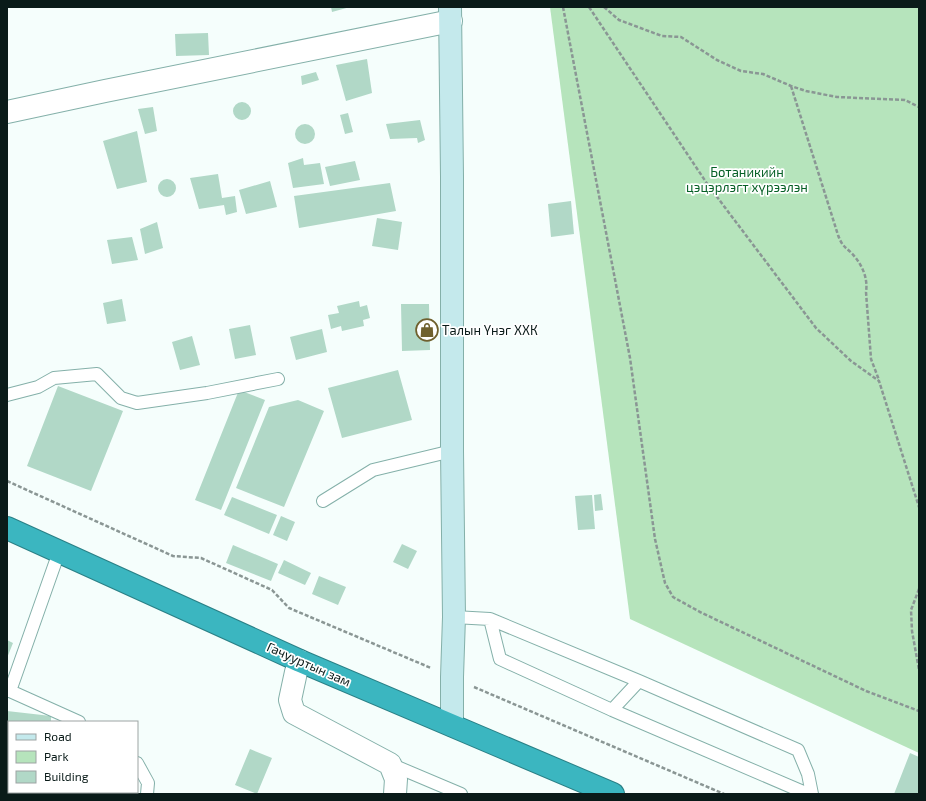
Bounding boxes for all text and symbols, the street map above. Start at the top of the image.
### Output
park label: Ботаникийн цэцэрлэгт хүрээлэн [686,164,808,195]
shop icon: Талын Үнэг ХХК [414,317,440,343]
place label: Талын Үнэг ХХК [442,322,538,338]
street label: Гачууртын зам [264,638,354,690]
legend [8,721,138,793]
text: Road [44,729,72,743]
text: Park [44,749,69,763]
text: Building [44,769,89,783]

